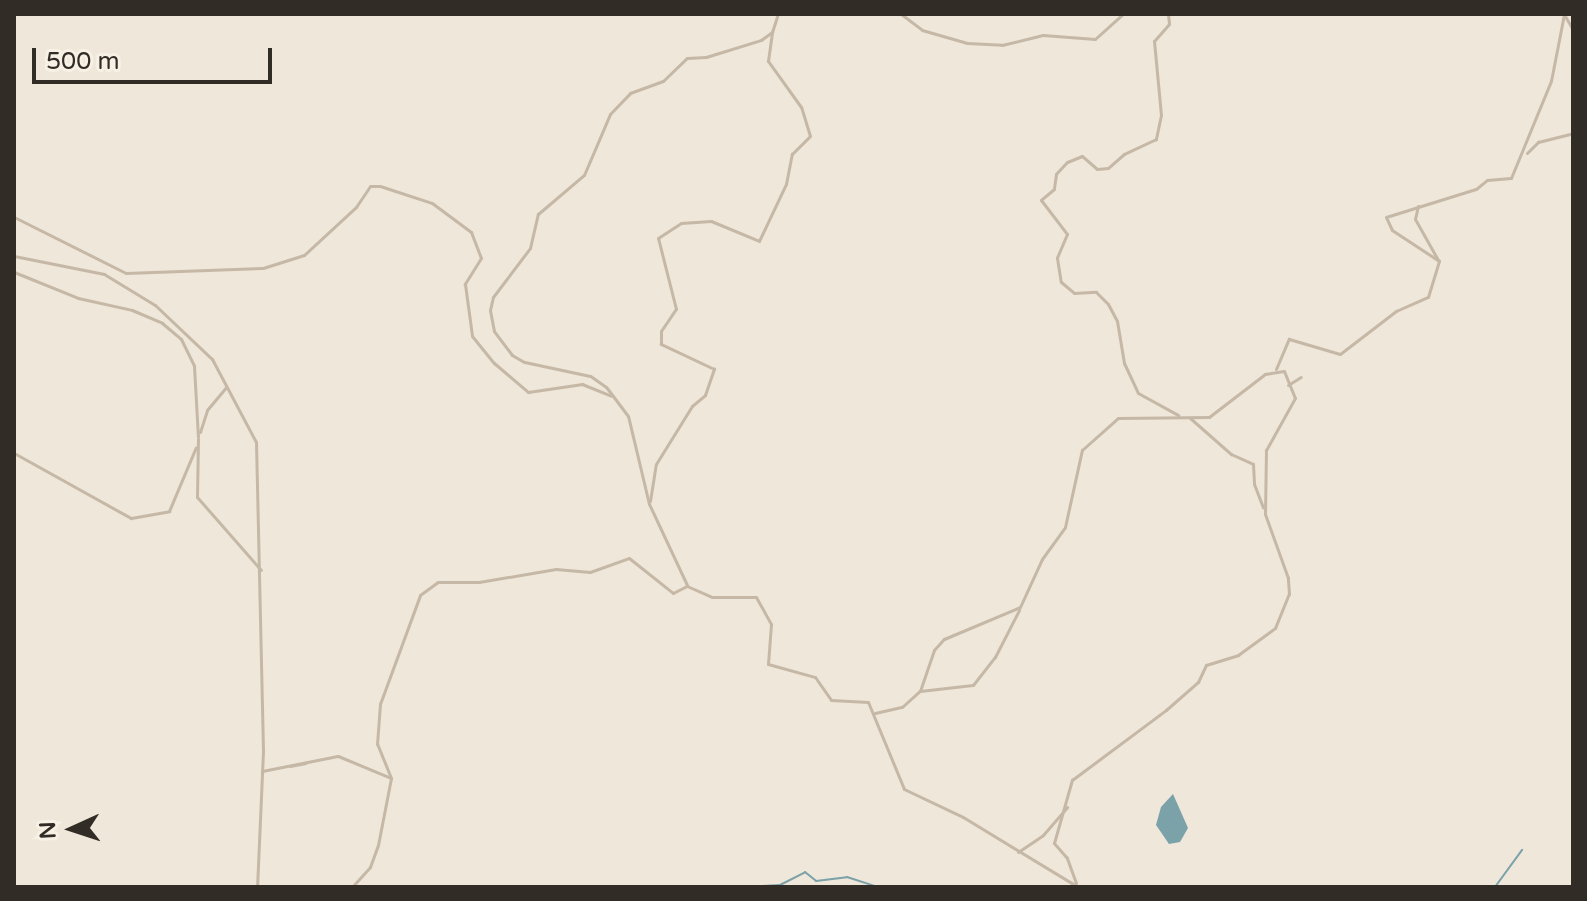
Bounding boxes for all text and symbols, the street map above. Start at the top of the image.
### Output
scale bar [36,32,276,82]
text: 500 m [46,47,120,76]
north arrow [32,789,112,869]
text: N [35,821,61,840]

